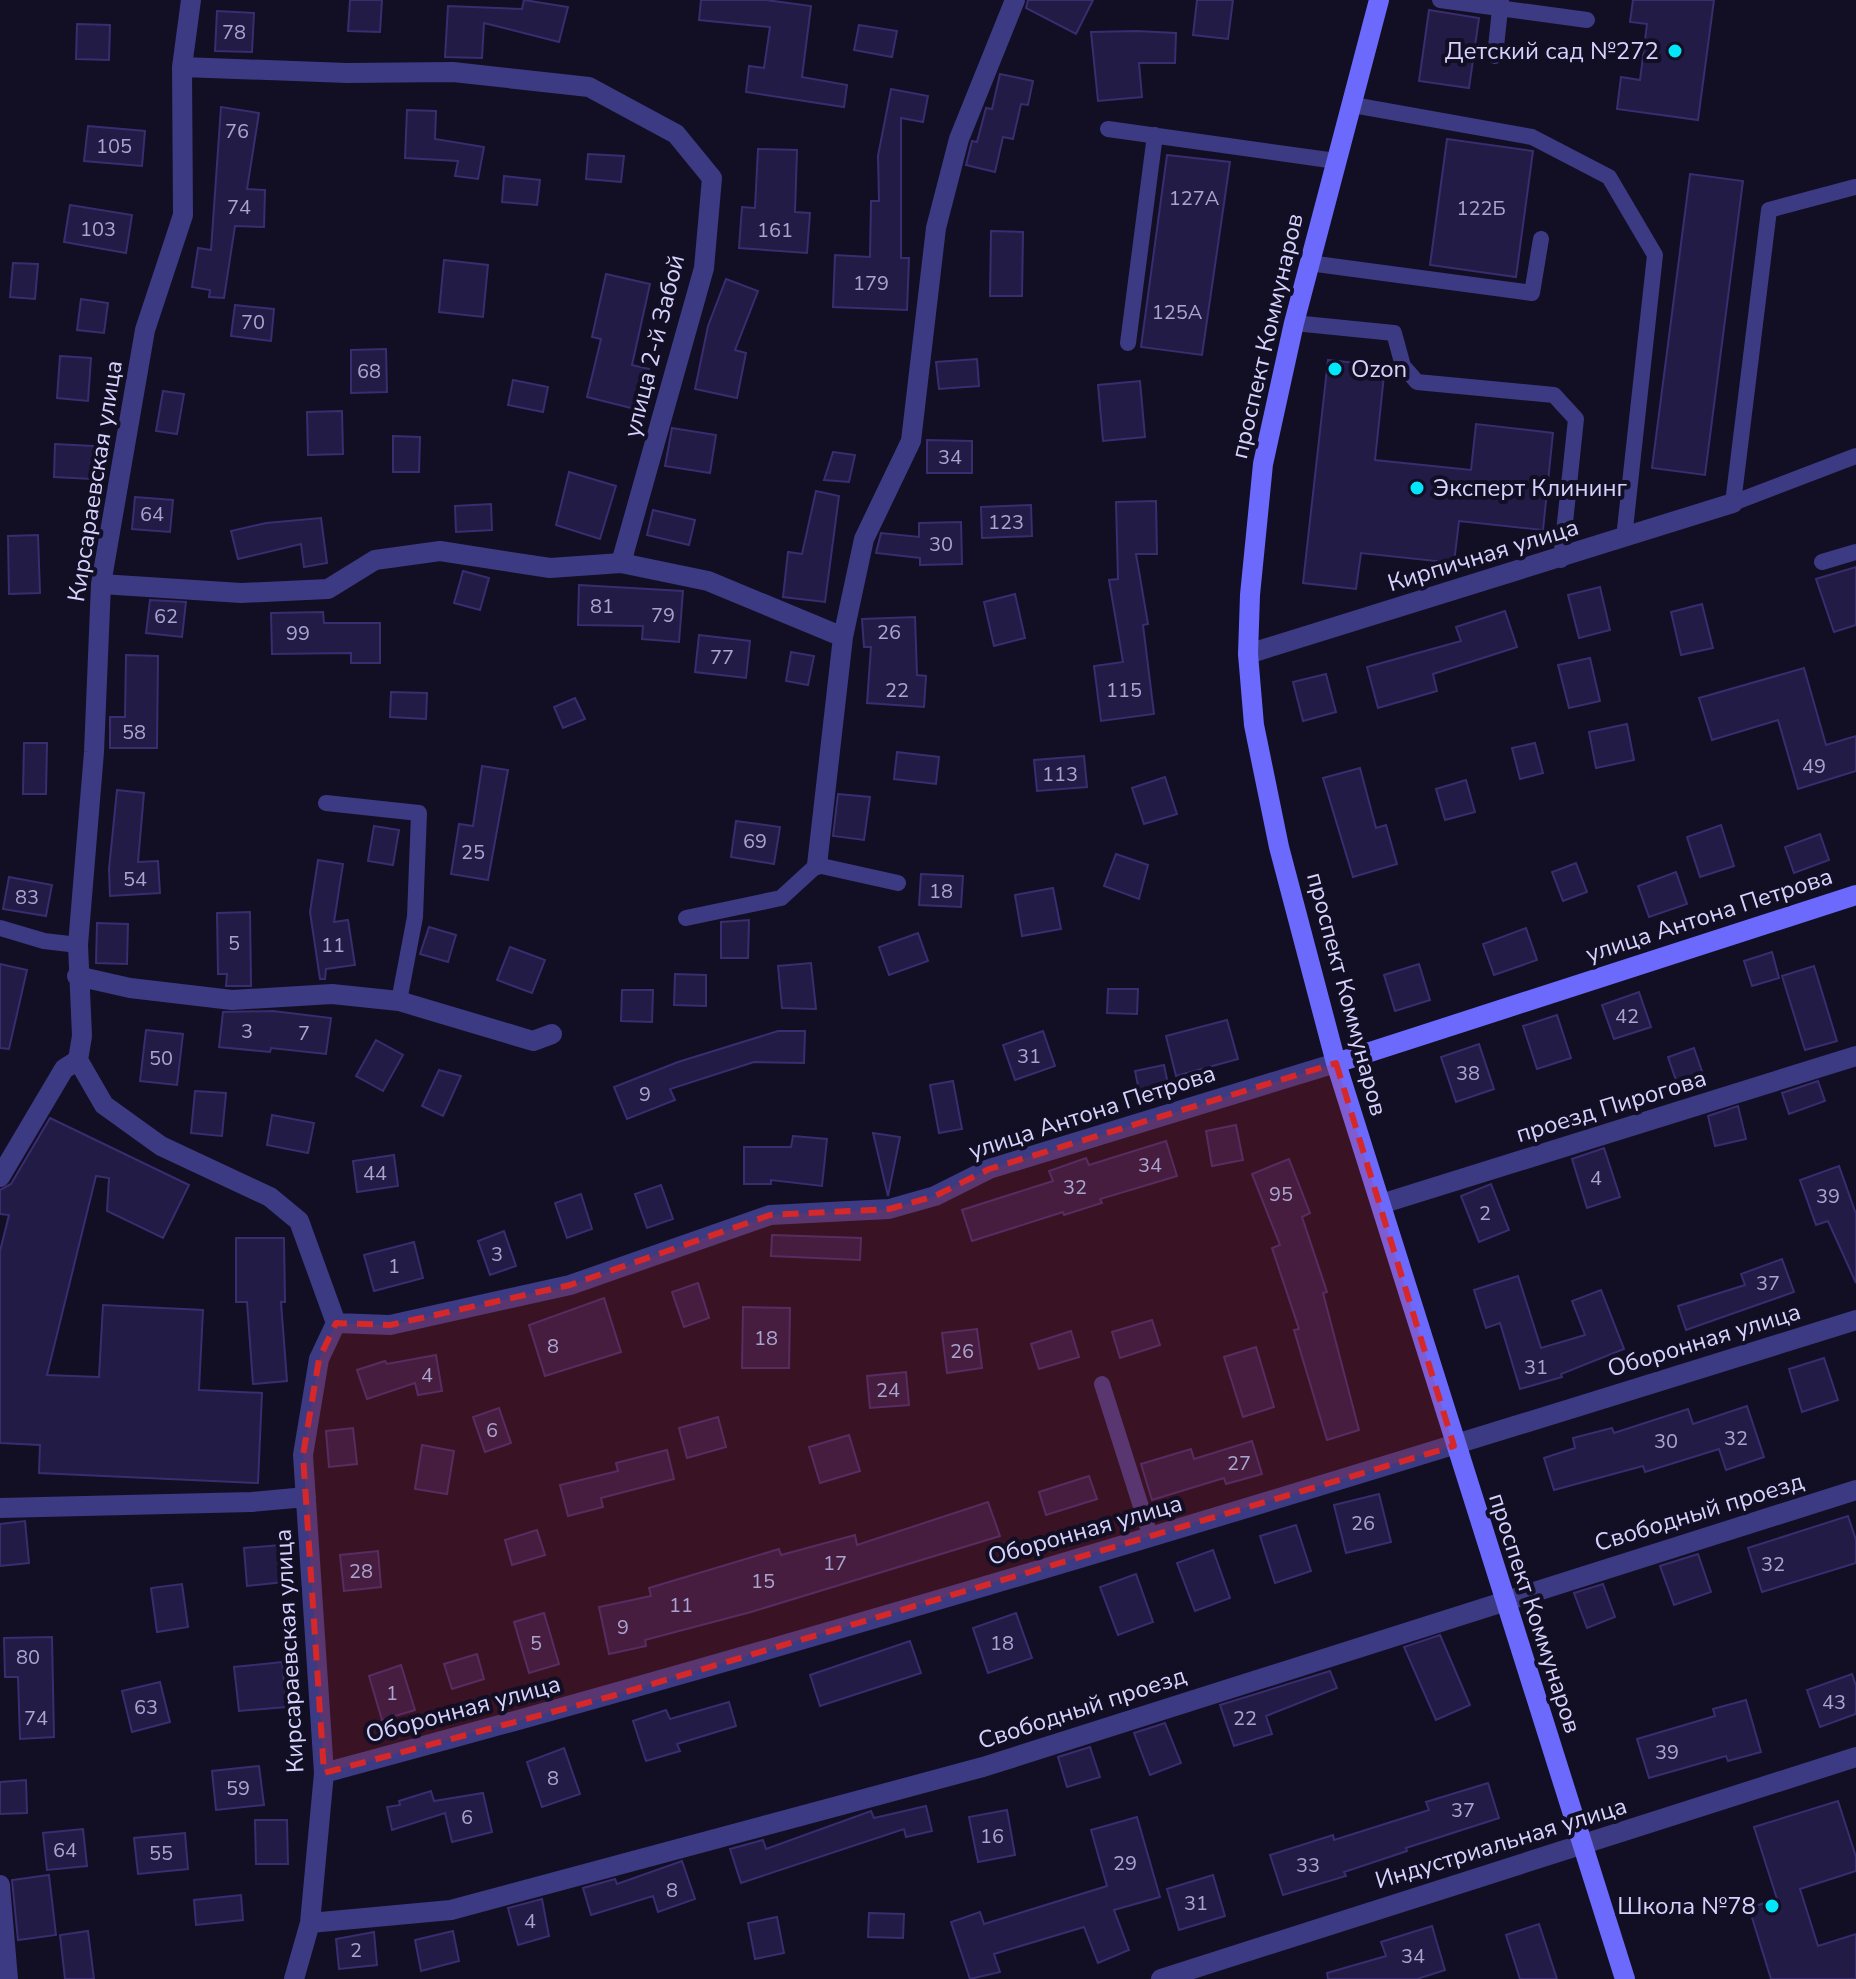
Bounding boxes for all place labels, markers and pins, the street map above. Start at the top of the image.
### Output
place label: Детский сад №272 [1445,35,1659,67]
marker: Детский сад №272 [1666,42,1684,60]
place label: Ozon [1351,353,1407,385]
marker: Ozon [1326,360,1344,378]
place label: Эксперт Клининг [1433,472,1628,504]
marker: Эксперт Клининг [1408,479,1426,497]
place label: Школа №78 [1617,1890,1756,1922]
marker: Школа №78 [1763,1897,1781,1915]

